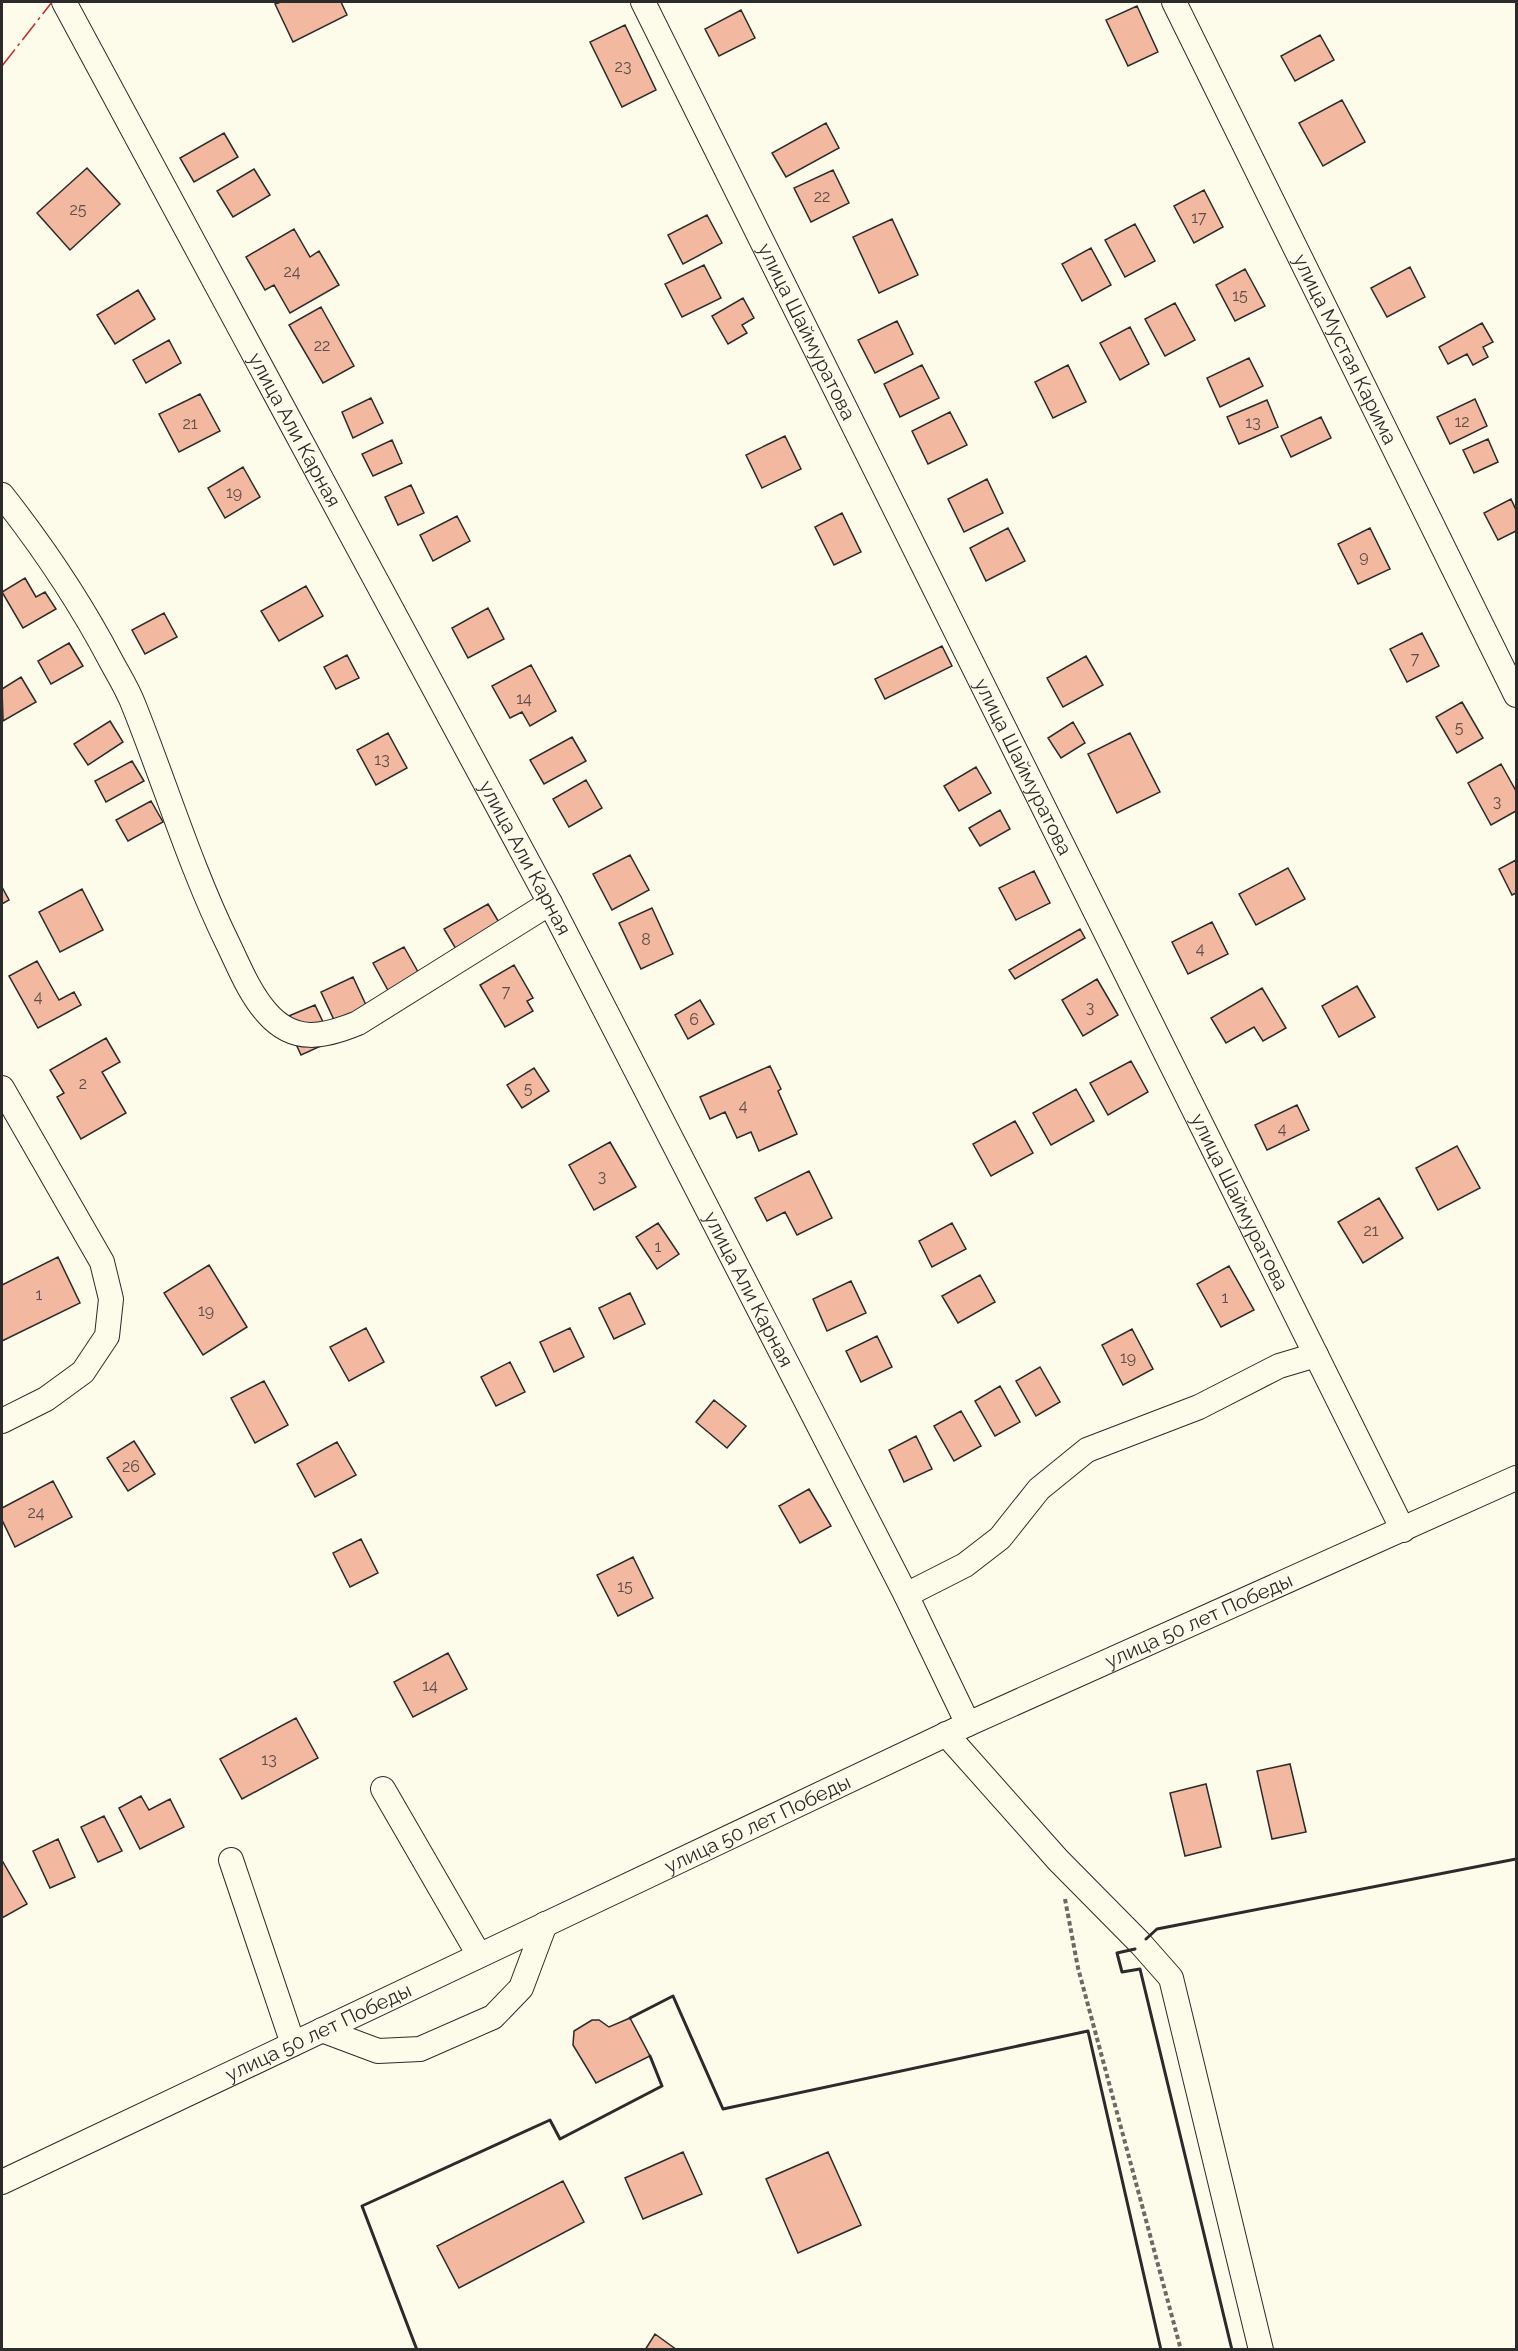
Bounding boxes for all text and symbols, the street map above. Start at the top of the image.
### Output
house number: 23 [615,57,631,76]
house number: 22 [814,187,830,206]
house number: 25 [69,200,87,219]
house number: 17 [1191,208,1207,227]
street label: улица Шаймуратова [753,239,861,424]
street label: улица Мустая Карима [1288,250,1402,448]
house number: 24 [283,262,301,281]
house number: 15 [1232,286,1248,305]
house number: 22 [314,336,330,355]
street label: улица Али Карная [243,348,346,511]
house number: 12 [1454,412,1470,431]
house number: 13 [1245,413,1261,432]
house number: 21 [182,414,198,433]
house number: 19 [226,483,242,502]
house number: 9 [1359,547,1369,566]
house number: 7 [1411,649,1420,668]
street label: улица Шаймуратова [969,674,1077,859]
house number: 14 [516,689,532,708]
house number: 5 [1455,718,1464,737]
house number: 13 [374,750,390,769]
street label: улица Али Карная [474,776,576,939]
house number: 3 [1493,792,1501,811]
house number: 8 [641,930,651,949]
house number: 4 [1196,939,1205,958]
house number: 7 [502,982,511,1001]
house number: 4 [34,987,43,1006]
house number: 3 [1086,998,1094,1017]
house number: 6 [689,1010,699,1029]
house number: 2 [79,1074,87,1093]
house number: 5 [524,1079,533,1098]
house number: 4 [739,1096,748,1115]
street label: улица Шаймуратова [1186,1109,1294,1294]
house number: 4 [1278,1119,1287,1138]
house number: 3 [598,1167,606,1186]
street label: улица Али Карная [699,1207,799,1371]
house number: 21 [1363,1221,1379,1240]
house number: 1 [655,1237,662,1256]
house number: 1 [36,1285,43,1304]
house number: 1 [1222,1288,1229,1307]
house number: 19 [198,1301,214,1320]
house number: 19 [1120,1348,1136,1367]
house number: 26 [122,1457,140,1476]
house number: 24 [27,1503,45,1522]
street label: улица 50 лет Победы [1101,1568,1296,1673]
house number: 15 [617,1577,633,1596]
house number: 14 [422,1676,438,1695]
house number: 13 [261,1750,277,1769]
street label: улица 50 лет Победы [661,1770,854,1878]
street label: улица 50 лет Победы [221,1978,415,2086]

